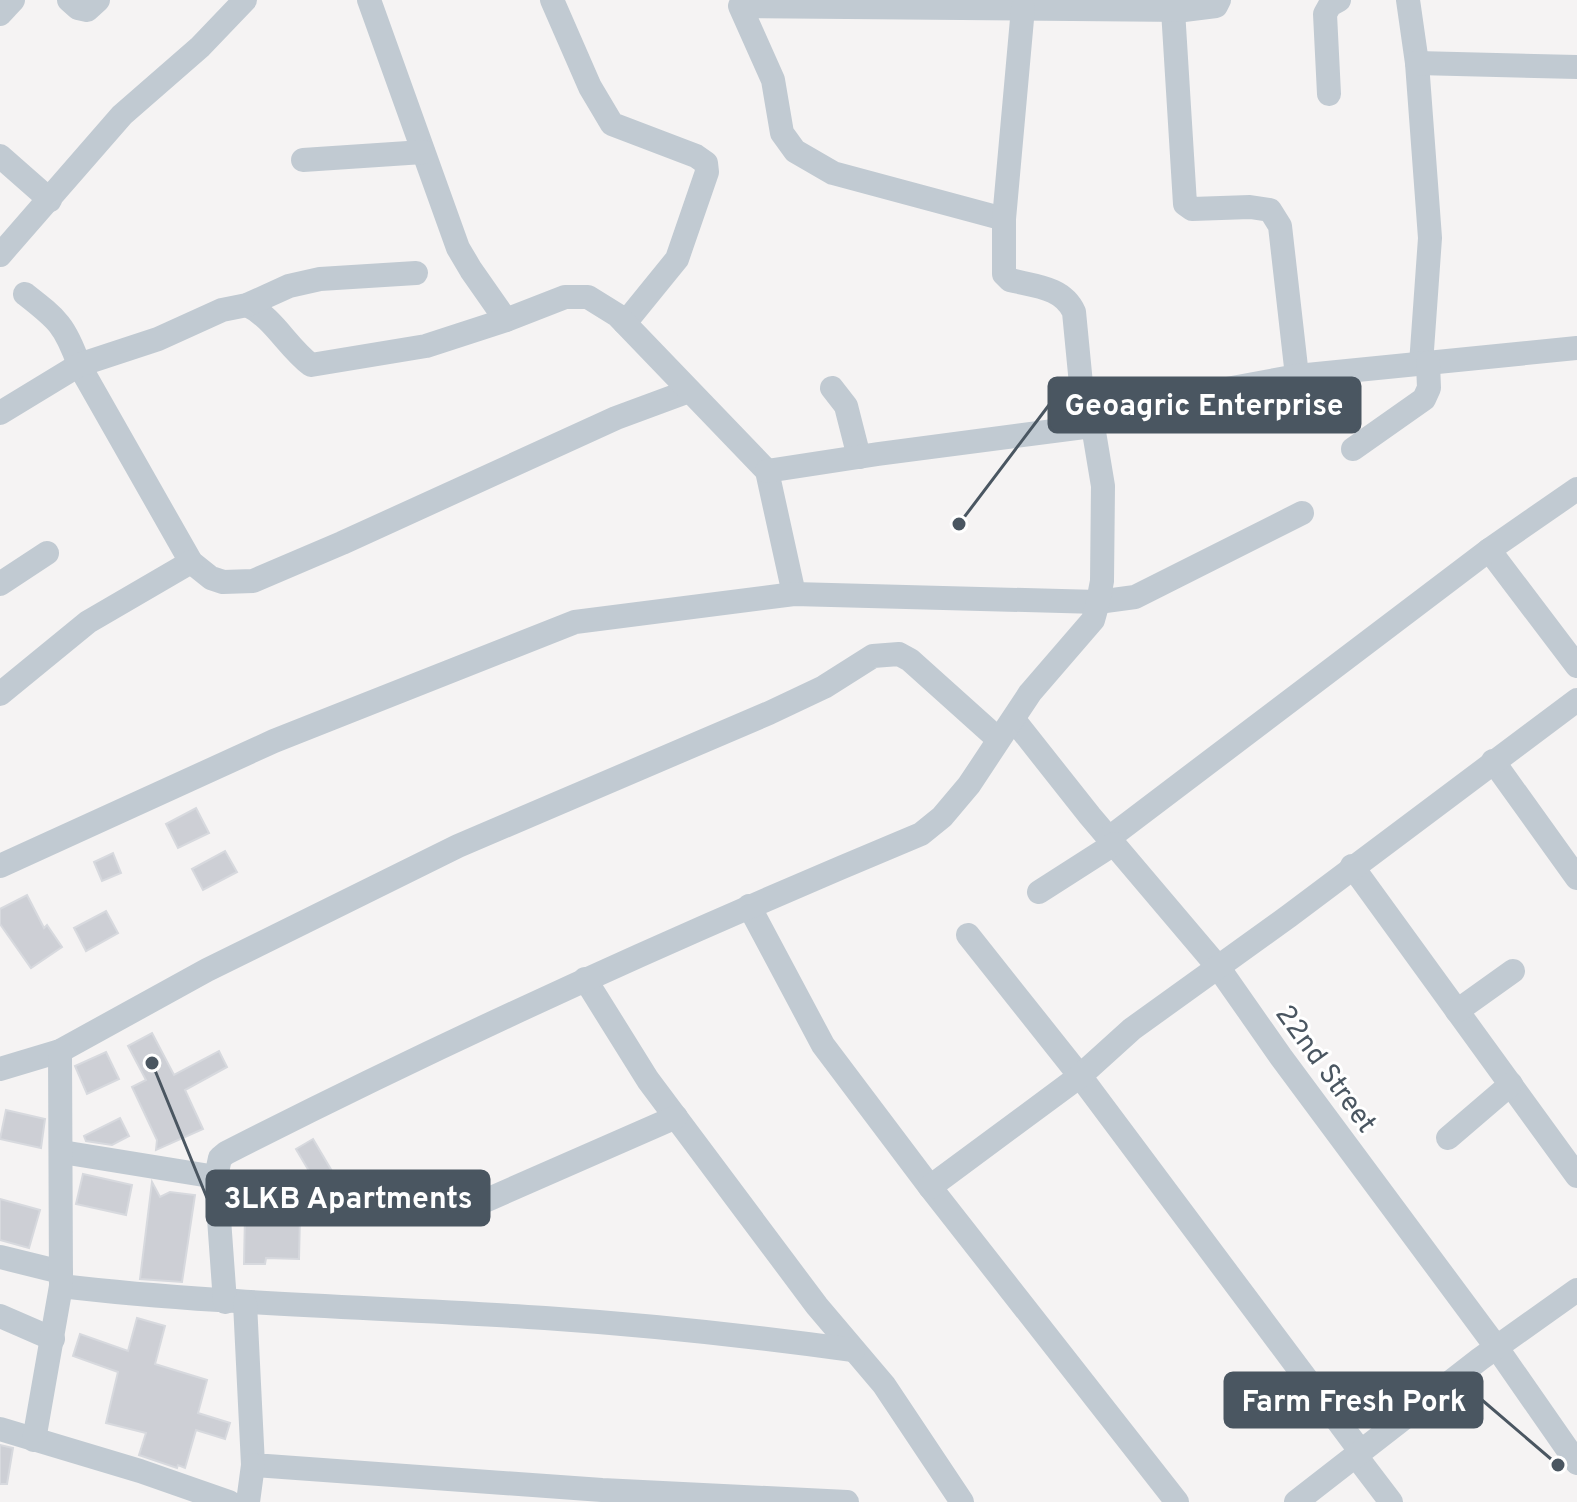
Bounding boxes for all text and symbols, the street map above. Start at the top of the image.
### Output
callout: Geoagric Enterprise [1049,378,1360,432]
text: Geoagric Enterprise [1064,389,1344,426]
street label: 22nd Street [1266,999,1383,1141]
callout: 3LKB Apartments [207,1171,489,1225]
text: 3LKB Apartments [224,1182,473,1219]
callout: Farm Fresh Pork [1225,1373,1482,1427]
text: Farm Fresh Pork [1241,1385,1467,1422]

